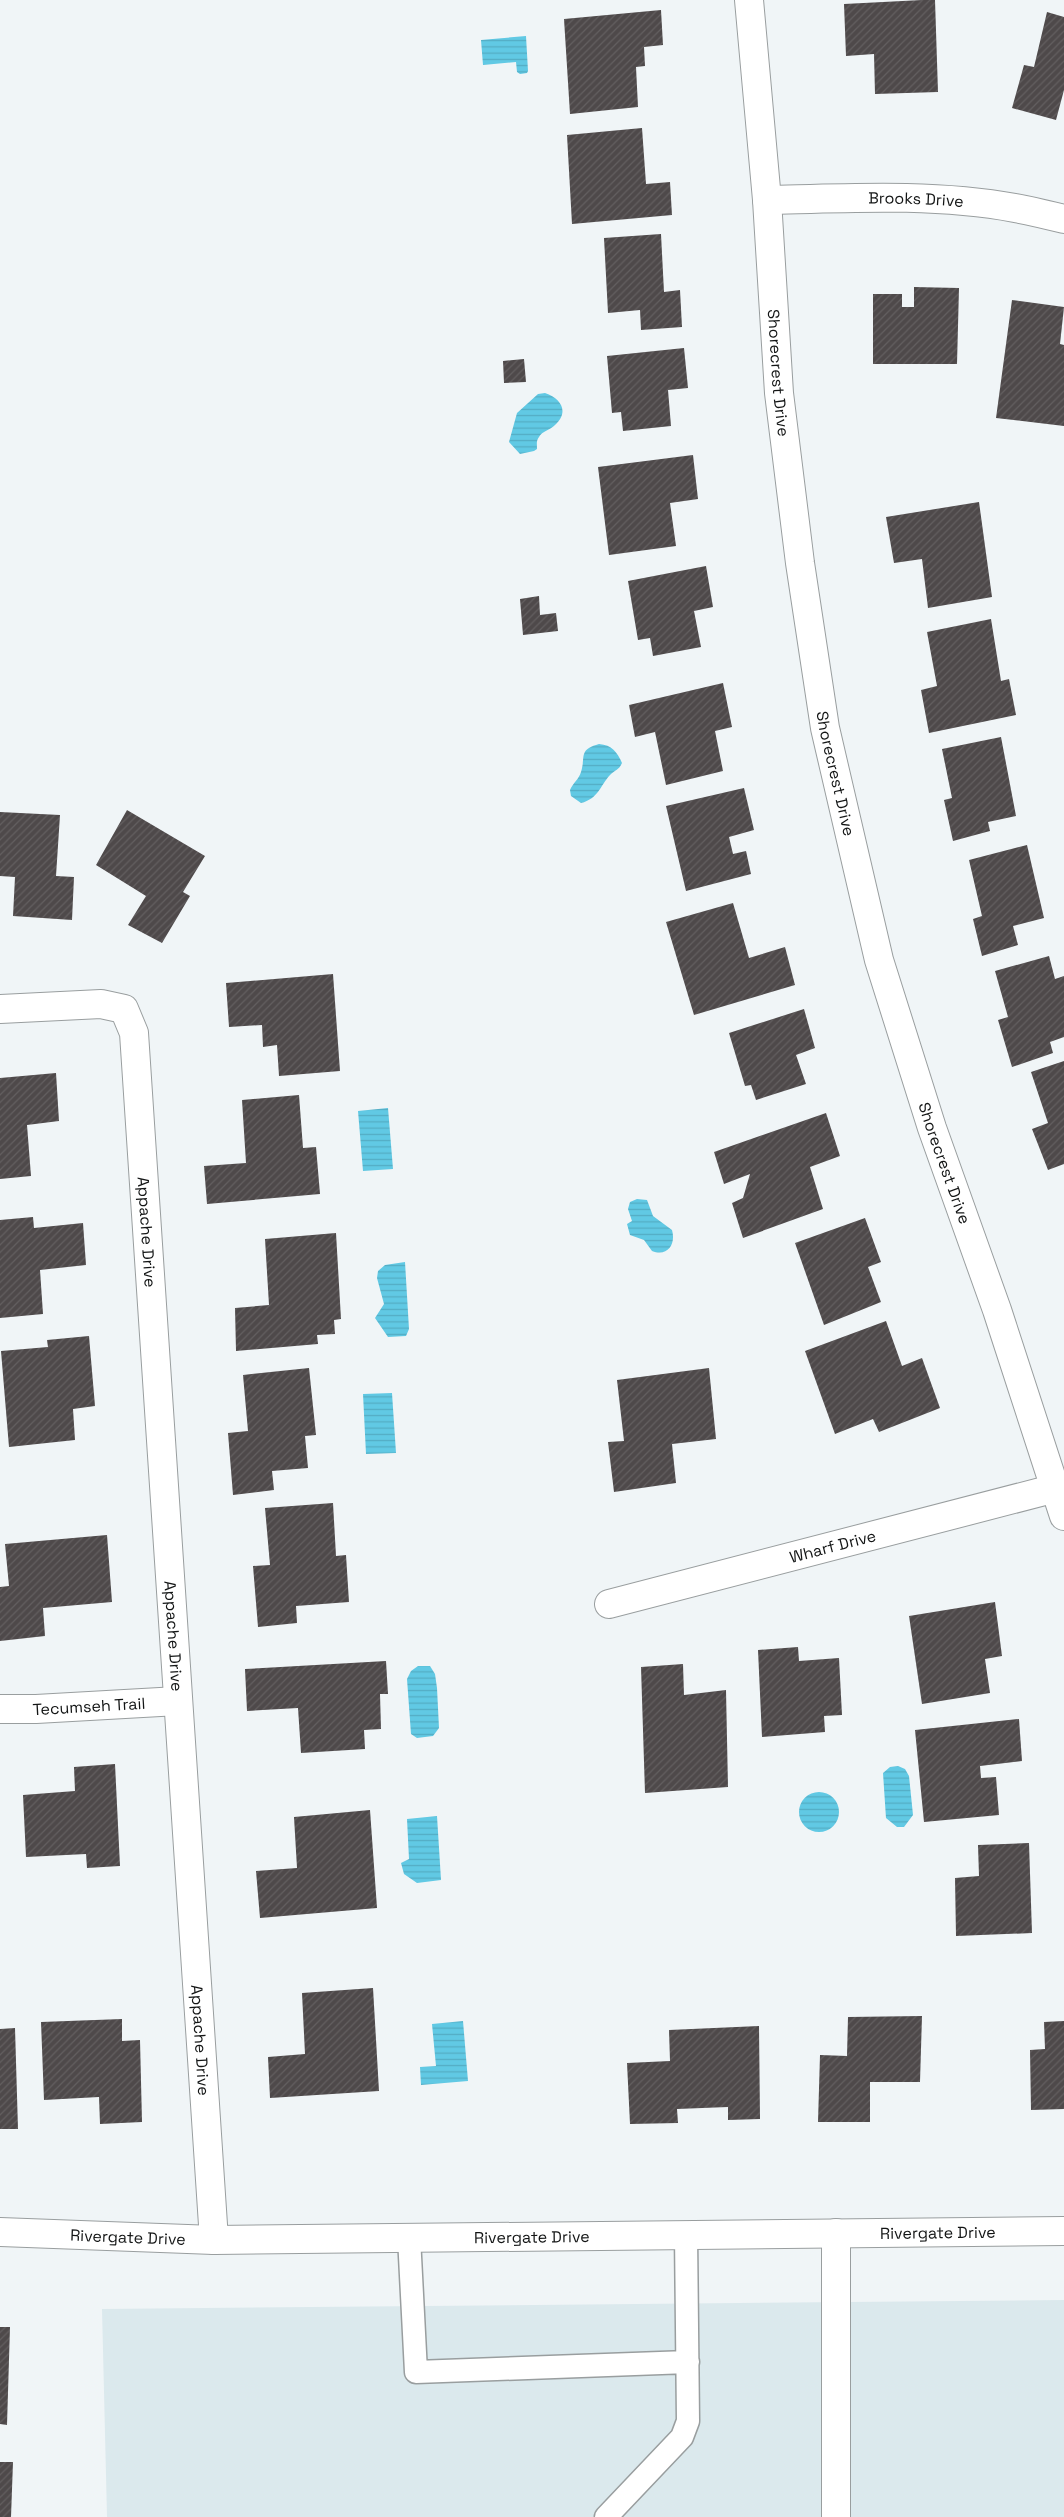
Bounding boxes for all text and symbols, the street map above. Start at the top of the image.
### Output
street label: Brooks Drive [868,188,964,212]
street label: Shorecrest Drive [763,309,794,438]
street label: Shorecrest Drive [812,709,860,838]
street label: Shorecrest Drive [914,1100,975,1227]
street label: Appache Drive [133,1176,161,1288]
street label: Wharf Drive [787,1525,878,1568]
street label: Appache Drive [159,1580,188,1692]
street label: Tecumseh Trail [32,1693,146,1720]
street label: Appache Drive [186,1984,214,2096]
street label: Rivergate Drive [880,2222,996,2244]
street label: Rivergate Drive [70,2225,186,2250]
street label: Rivergate Drive [474,2226,590,2248]

